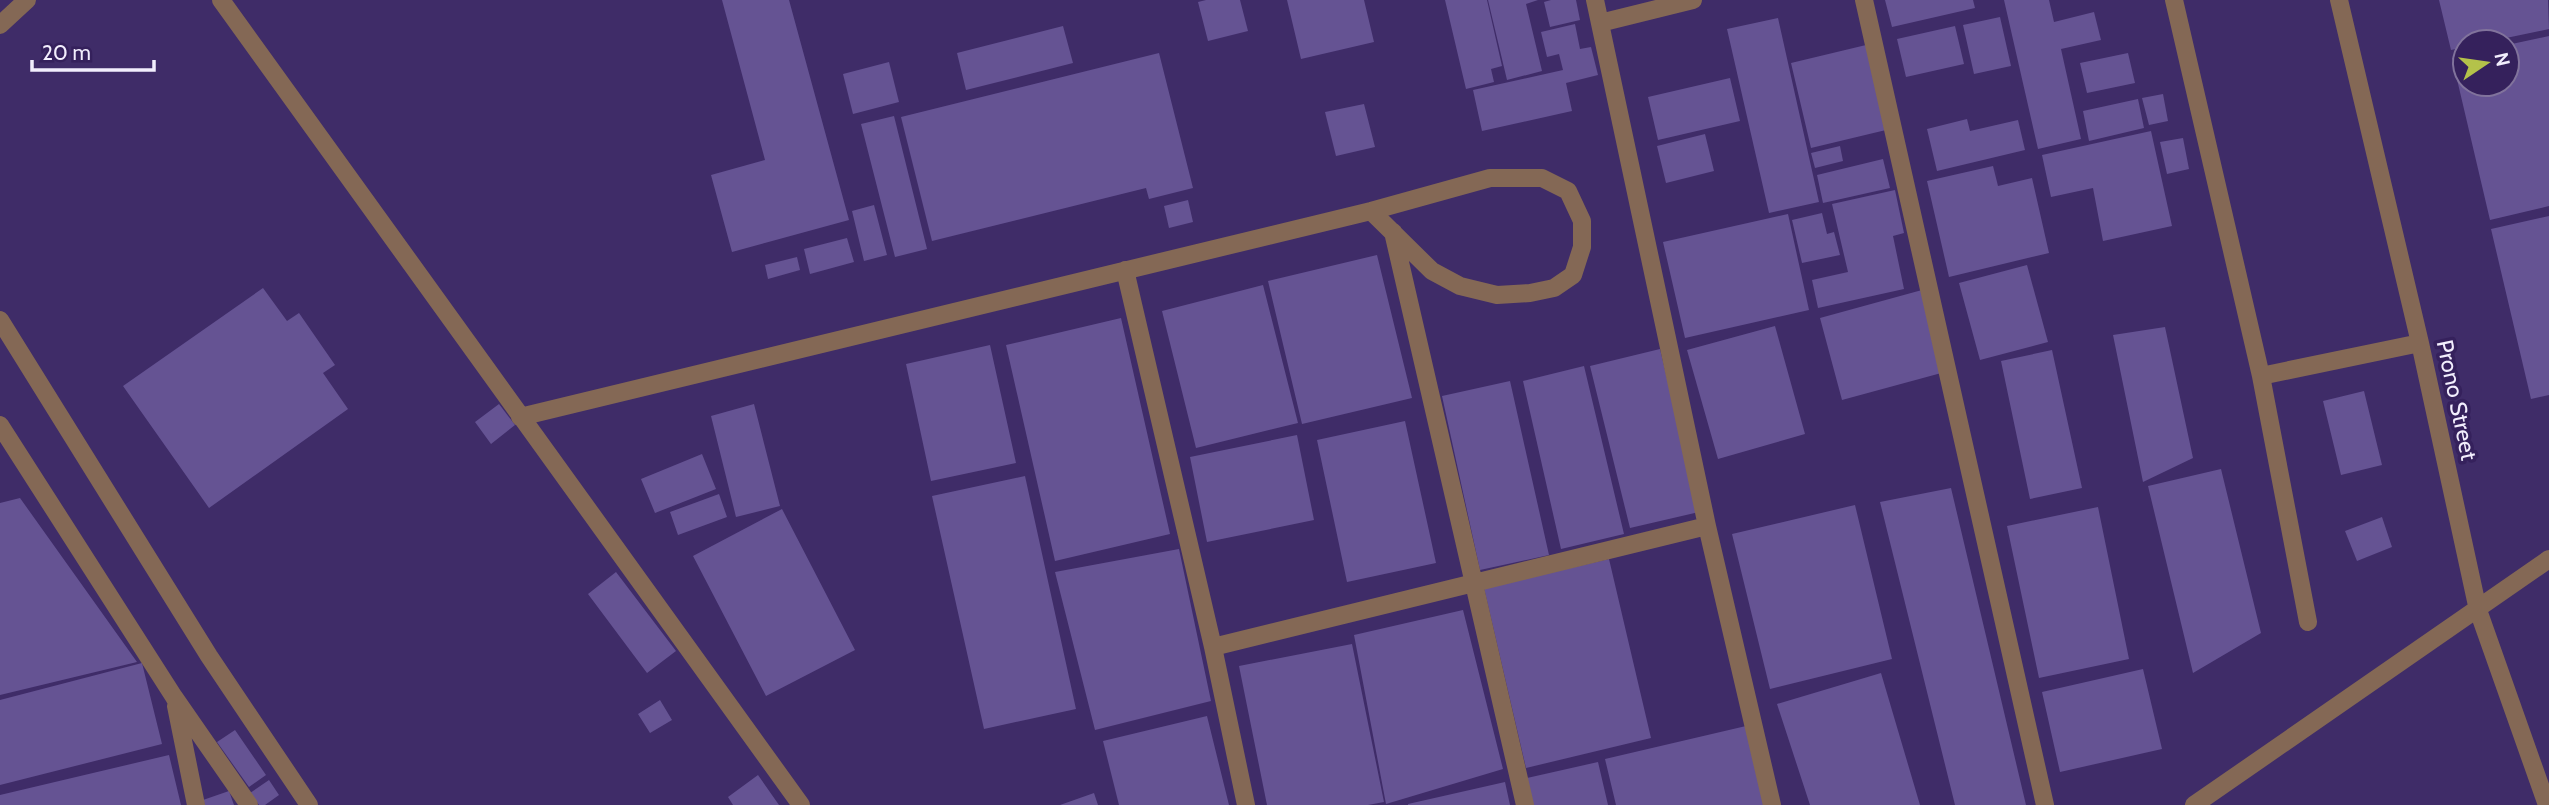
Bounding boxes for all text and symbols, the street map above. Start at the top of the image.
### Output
scale bar [32,28,154,72]
north arrow [2451,28,2521,98]
text: 20 m [42,40,91,65]
text: N [2489,50,2515,68]
street label: Prono Street [2431,337,2483,463]

